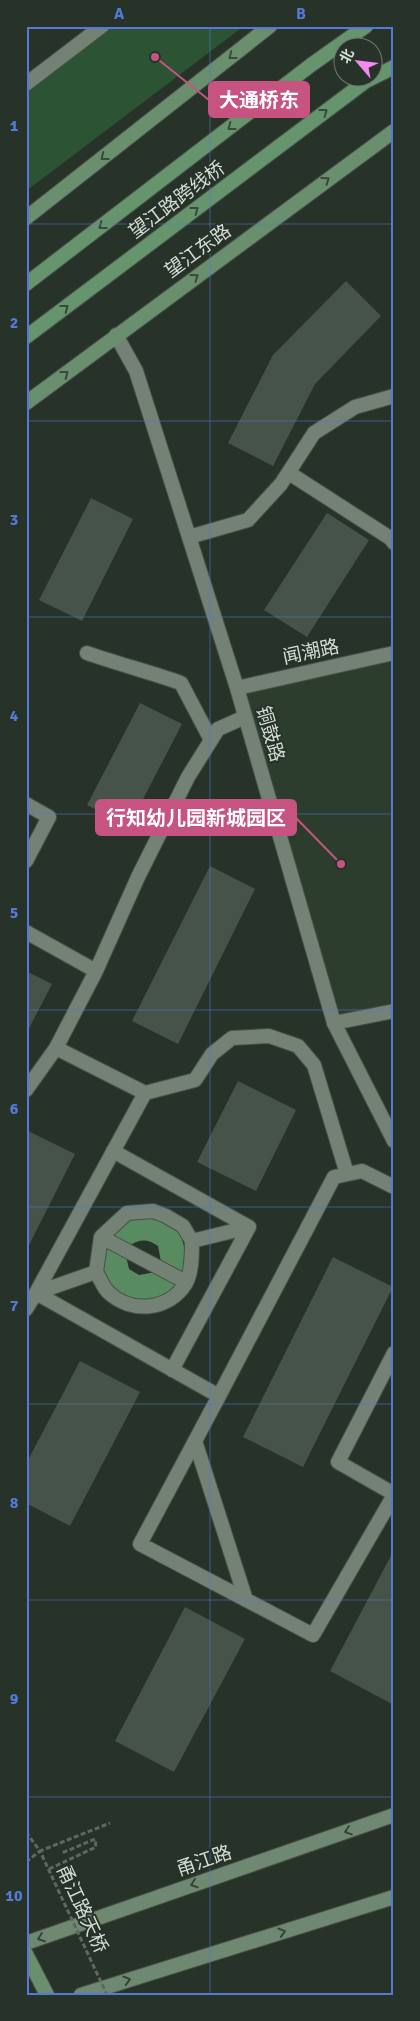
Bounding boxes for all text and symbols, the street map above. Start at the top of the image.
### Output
text: A [114,4,125,24]
text: B [296,4,306,24]
north arrow [332,38,382,88]
text: 北 [336,46,358,66]
one-way arrow [229,51,238,59]
callout: 大通桥东 [209,82,309,117]
text: 大通桥东 [219,88,299,113]
one-way arrow [319,109,328,118]
text: 1 [10,116,19,136]
one-way arrow [227,121,237,130]
one-way arrow [101,151,110,159]
street label: 望江路跨线桥 [124,156,230,244]
one-way arrow [320,178,329,186]
one-way arrow [189,207,199,216]
street label: 望江东路 [160,219,236,283]
one-way arrow [99,220,108,228]
one-way arrow [190,274,199,283]
one-way arrow [59,305,69,314]
text: 2 [10,313,18,333]
one-way arrow [59,371,69,380]
text: 3 [10,510,18,530]
street label: 闻潮路 [281,634,341,670]
street label: 铜鼓路 [251,703,289,765]
text: 4 [10,706,19,726]
callout: 行知幼儿园新城园区 [96,800,296,835]
text: 行知幼儿园新城园区 [106,806,286,831]
text: 5 [10,903,18,923]
text: 6 [10,1099,19,1119]
text: 7 [10,1296,19,1316]
text: 8 [10,1493,19,1513]
text: 9 [10,1689,19,1709]
one-way arrow [344,1825,352,1835]
street label: 甬江路 [173,1840,235,1882]
street label: 甬江路天桥 [51,1861,113,1957]
one-way arrow [191,1879,199,1889]
text: 10 [5,1886,23,1906]
one-way arrow [278,1927,286,1937]
one-way arrow [37,1932,46,1942]
one-way arrow [122,1976,131,1986]

